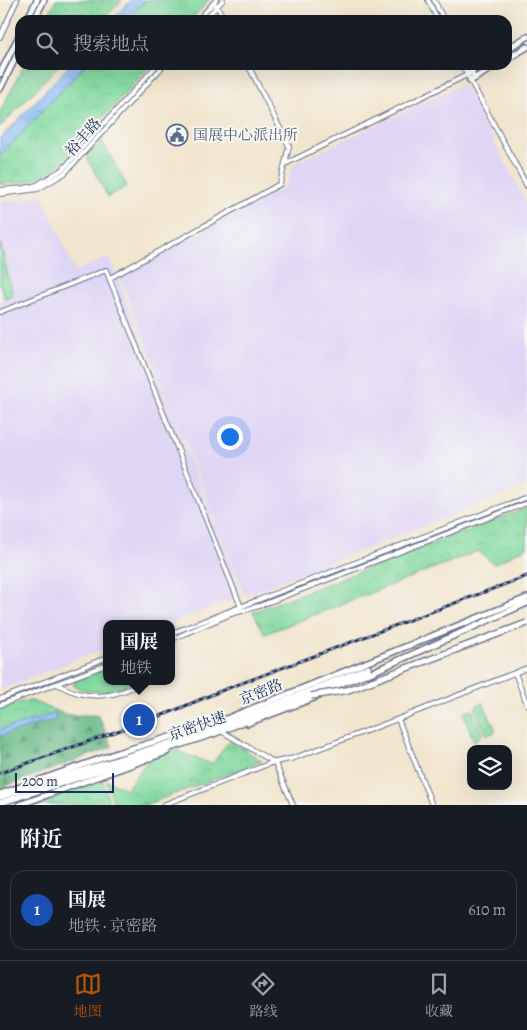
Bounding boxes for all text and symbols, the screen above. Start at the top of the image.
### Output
search box [15,15,512,70]
icon: search [33,29,61,57]
text: 搜索地点 [73,31,149,57]
street label: 裕丰路 [61,114,105,160]
public building icon: 国展中心派出所 [165,123,189,147]
place label: 国展中心派出所 [193,125,298,145]
your location [217,424,243,450]
popup [103,620,175,685]
text: 国展 [120,629,158,655]
text: 地铁 [120,657,152,679]
street label: 京密路 [236,674,286,710]
pin: 1 [123,701,155,739]
street label: 京密快速 [165,707,229,745]
map controls [467,745,512,790]
button: layers [467,745,512,790]
scale bar [15,770,114,793]
text: 200 m [22,772,58,791]
text: 附近 [20,825,62,853]
text: 国展 [68,887,106,913]
text: 1 [34,899,40,921]
text: 610 m [468,899,506,921]
text: 地铁 · 京密路 [68,915,158,937]
tab: 地图 [74,970,102,1021]
tab: 路线 [249,970,277,1021]
tab: 收藏 [425,970,453,1021]

